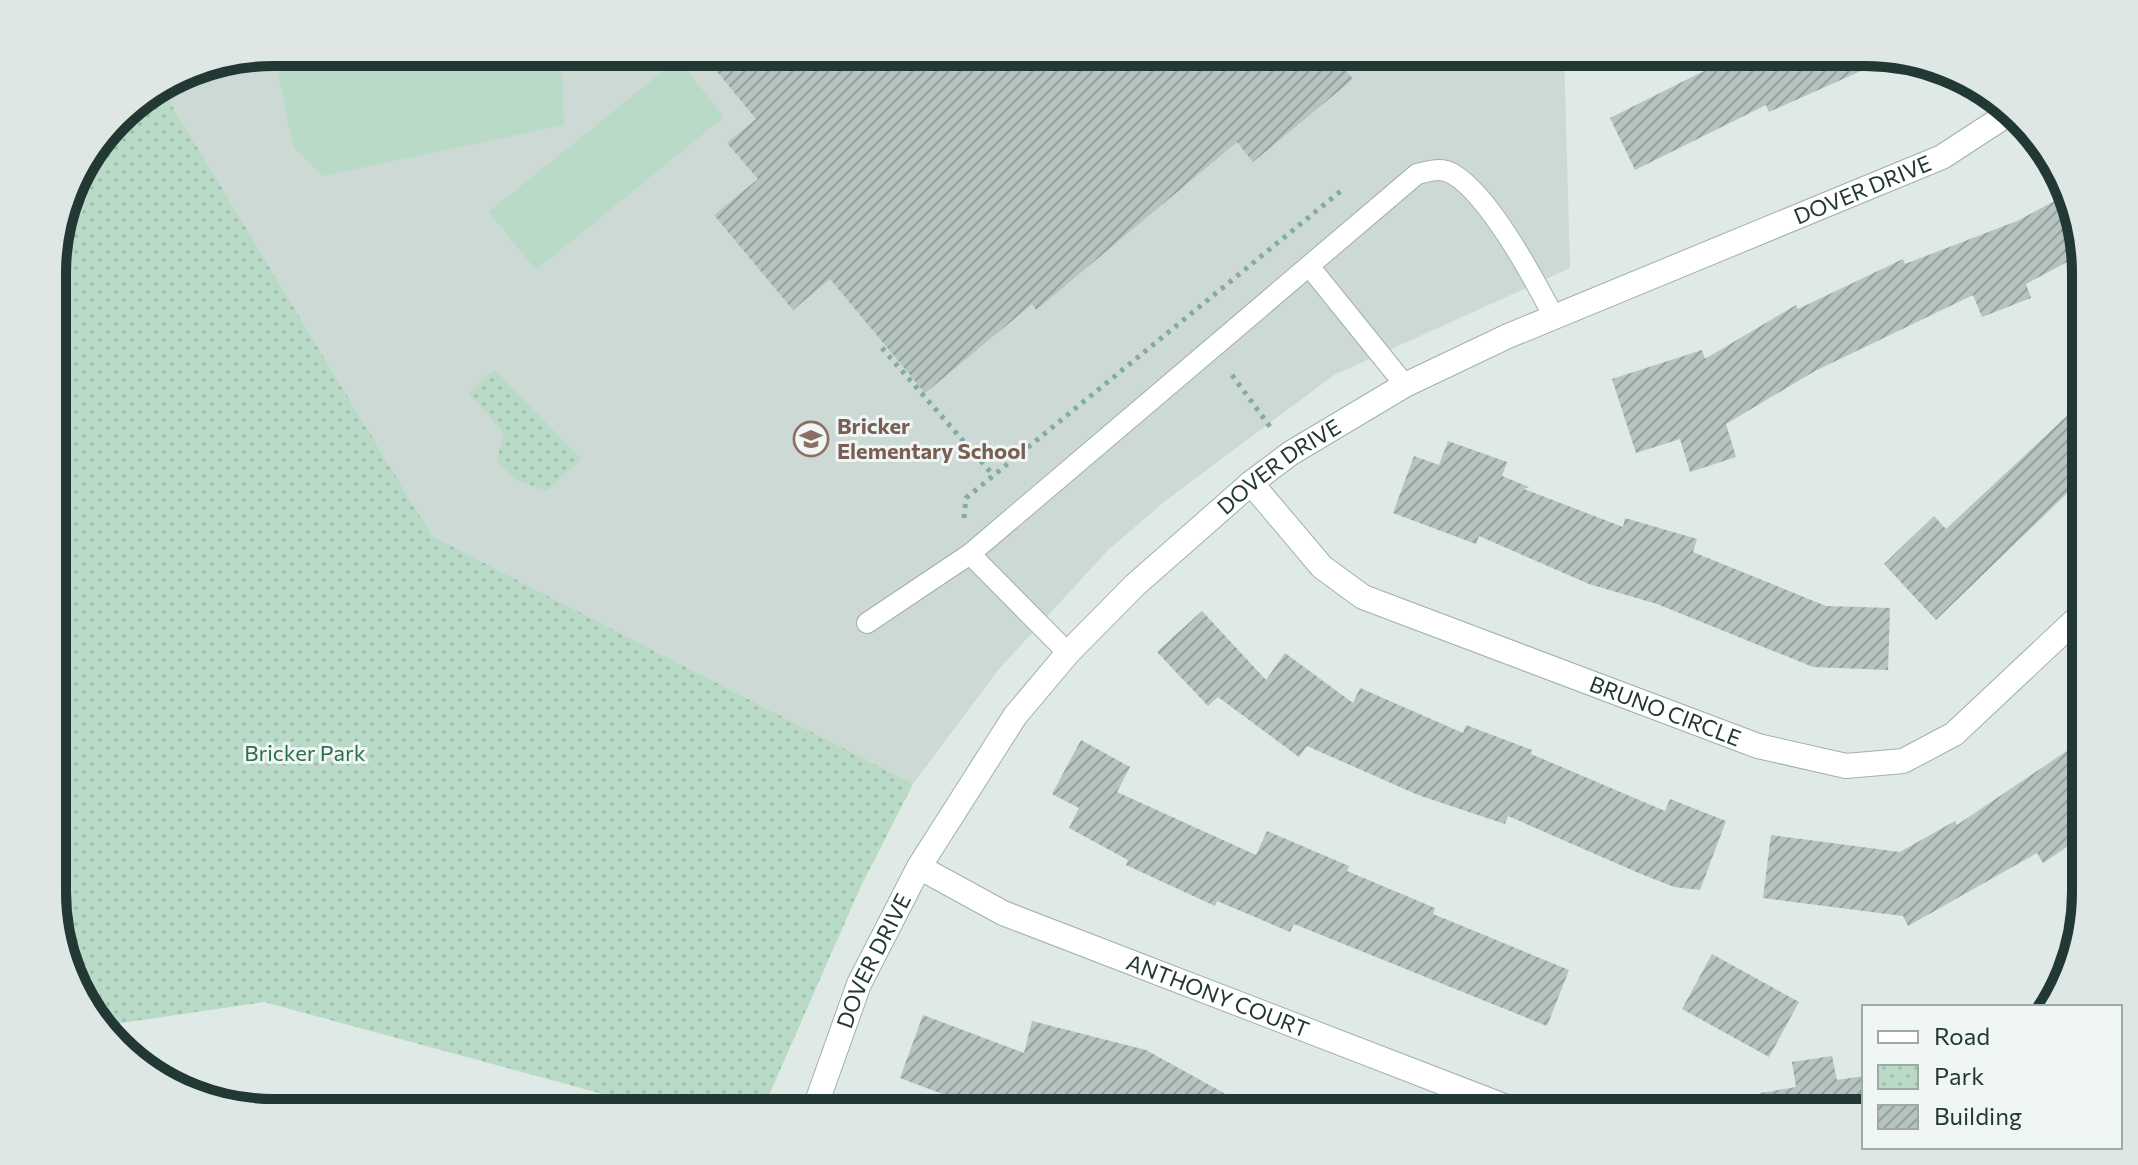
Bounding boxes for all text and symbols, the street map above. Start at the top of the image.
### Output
street label: DOVER DRIVE [1790,149,1935,230]
place label: Bricker Elementary School [837,412,1026,464]
street label: DOVER DRIVE [1211,413,1345,520]
school or university icon: Bricker Elementary School [792,420,830,458]
street label: BRUNO CIRCLE [1586,670,1745,751]
park label: Bricker Park [244,739,366,766]
street label: DOVER DRIVE [830,889,916,1032]
street label: ANTHONY COURT [1123,948,1313,1043]
legend [1862,1005,2122,1149]
text: Road [1934,1021,1990,1050]
text: Park [1934,1061,1984,1090]
text: Building [1934,1101,2022,1130]

